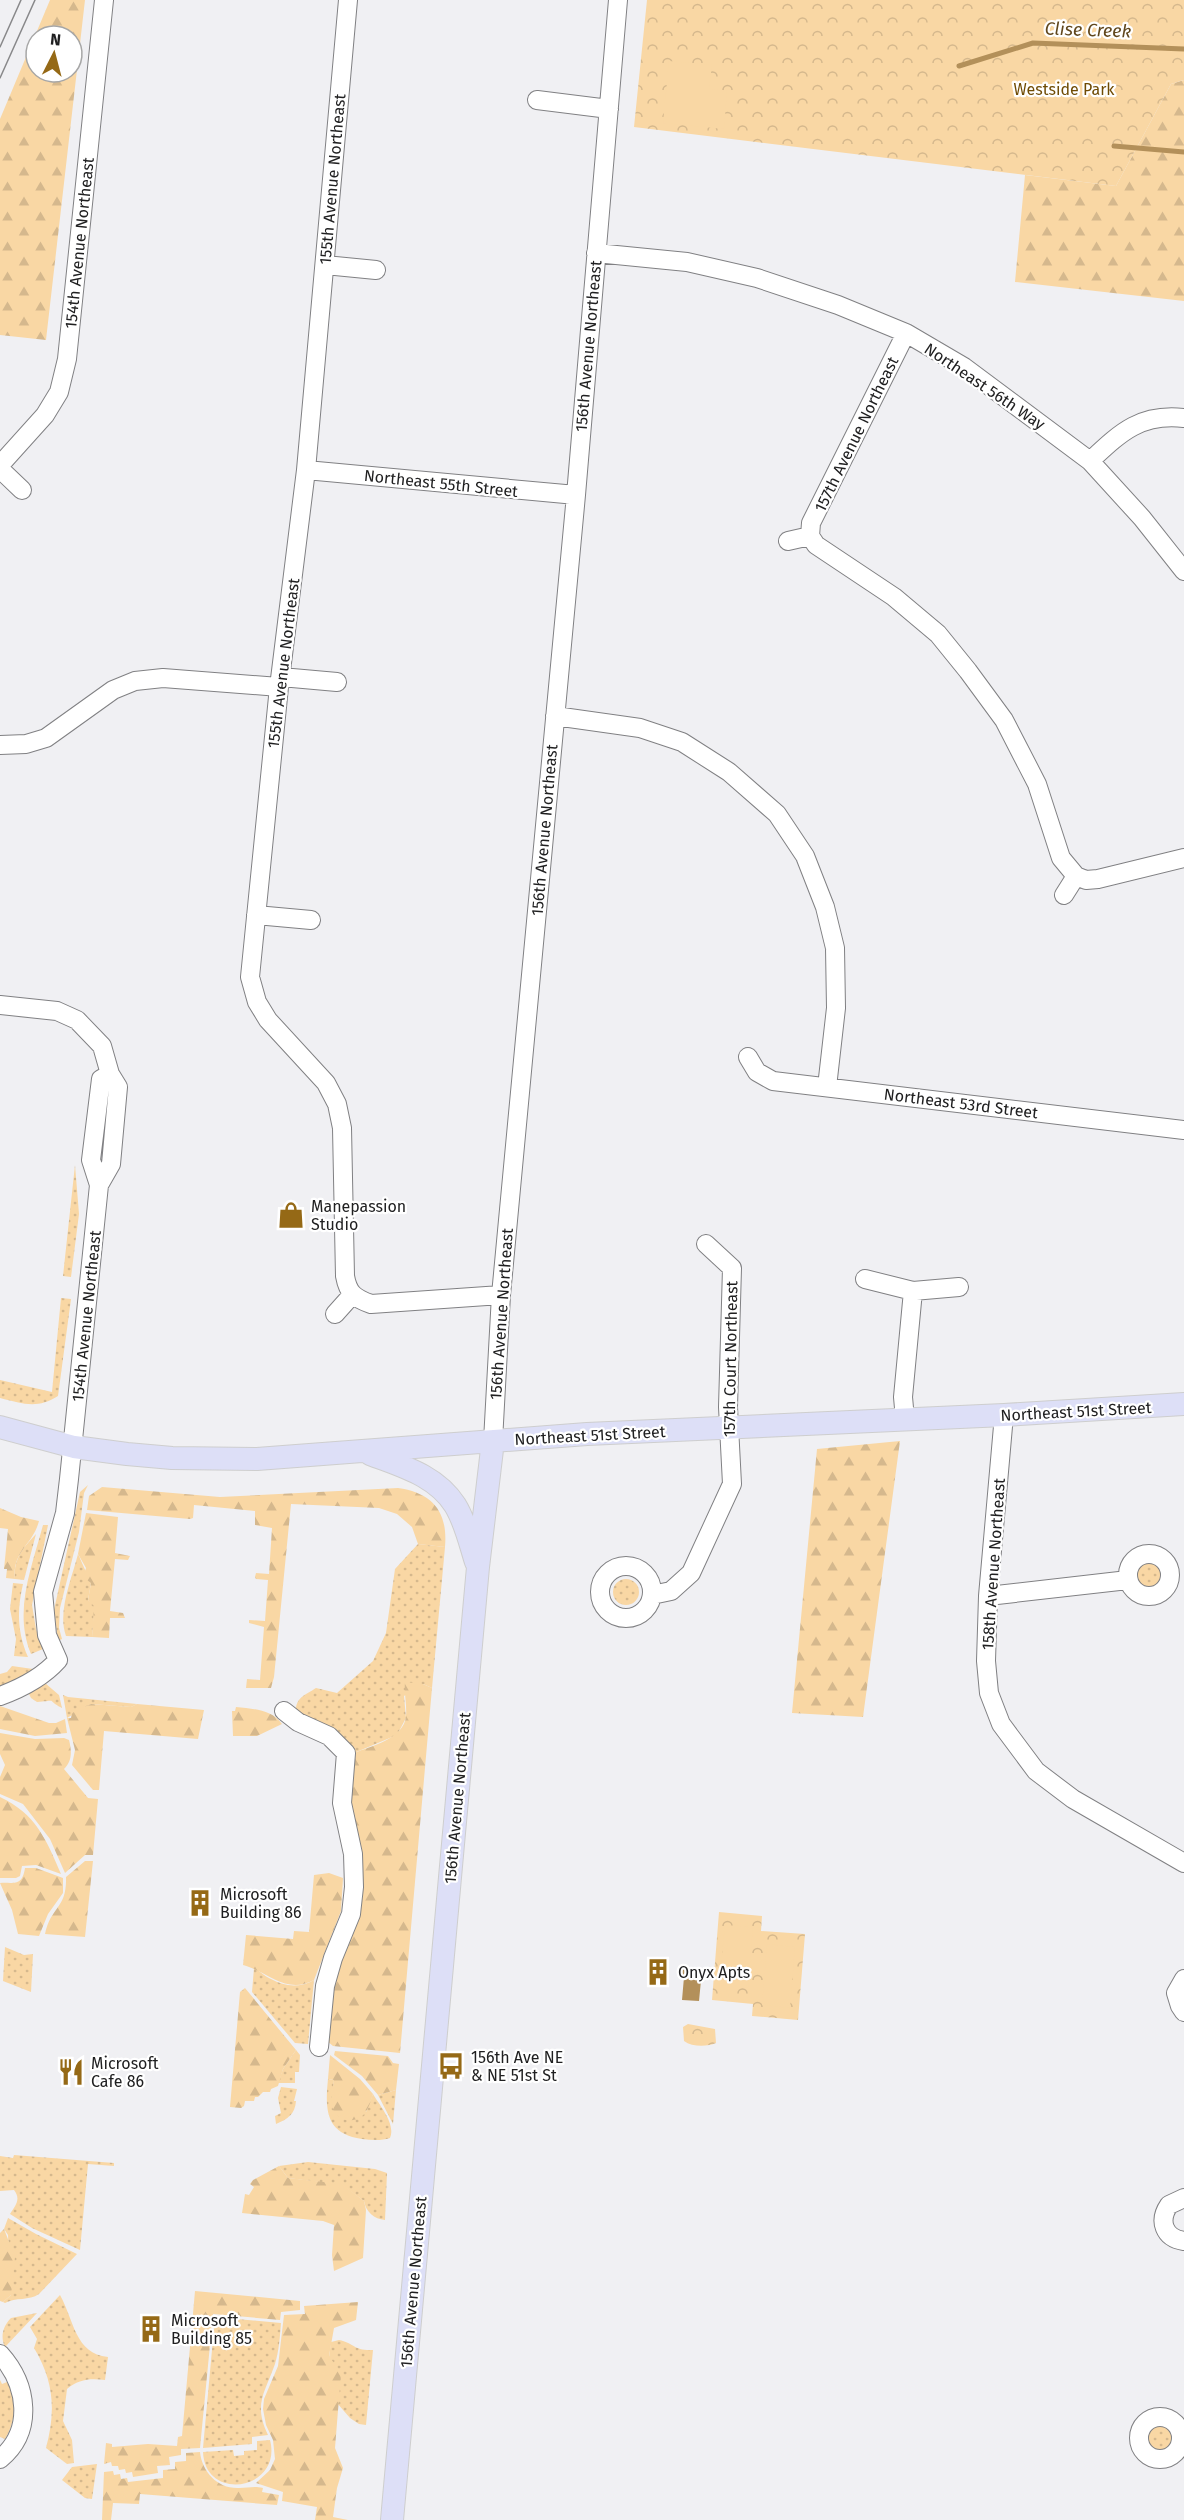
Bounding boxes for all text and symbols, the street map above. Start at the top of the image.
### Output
water label: Clise Creek [1044,17,1132,43]
north arrow [24,24,84,84]
text: N [49,30,62,50]
park label: Westside Park [1013,80,1115,99]
street label: 155th Avenue Northeast [316,93,349,265]
street label: 154th Avenue Northeast [61,156,98,330]
street label: 156th Avenue Northeast [572,259,605,433]
street label: Northeast 56th Way [921,339,1049,434]
street label: 157th Avenue Northeast [811,353,902,515]
street label: Northeast 55th Street [363,466,519,501]
street label: 155th Avenue Northeast [264,577,303,749]
street label: 156th Avenue Northeast [528,743,561,917]
street label: Northeast 53rd Street [883,1085,1039,1122]
place label: Manepassion Studio [311,1197,406,1234]
shop icon: Manepassion Studio [276,1200,306,1230]
street label: 156th Avenue Northeast [486,1227,517,1401]
street label: 154th Avenue Northeast [68,1229,105,1403]
street label: 157th Court Northeast [720,1280,741,1437]
street label: Northeast 51st Street [1000,1398,1152,1425]
street label: Northeast 51st Street [514,1422,666,1449]
street label: 158th Avenue Northeast [978,1477,1009,1651]
street label: 156th Avenue Northeast [441,1711,474,1885]
place label: Microsoft Building 86 [220,1885,302,1922]
building icon: Microsoft Building 86 [185,1888,215,1918]
building icon: Onyx Apts [643,1957,673,1987]
place label: Onyx Apts [678,1963,750,1982]
place label: 156th Ave NE & NE 51st St [471,2048,563,2085]
bus stop icon: 156th Ave NE & NE 51st St [436,2051,466,2081]
place label: Microsoft Cafe 86 [91,2054,159,2091]
restaurant icon: Microsoft Cafe 86 [56,2057,86,2087]
street label: 156th Avenue Northeast [397,2195,430,2369]
place label: Microsoft Building 85 [171,2311,252,2348]
building icon: Microsoft Building 85 [136,2314,166,2344]

